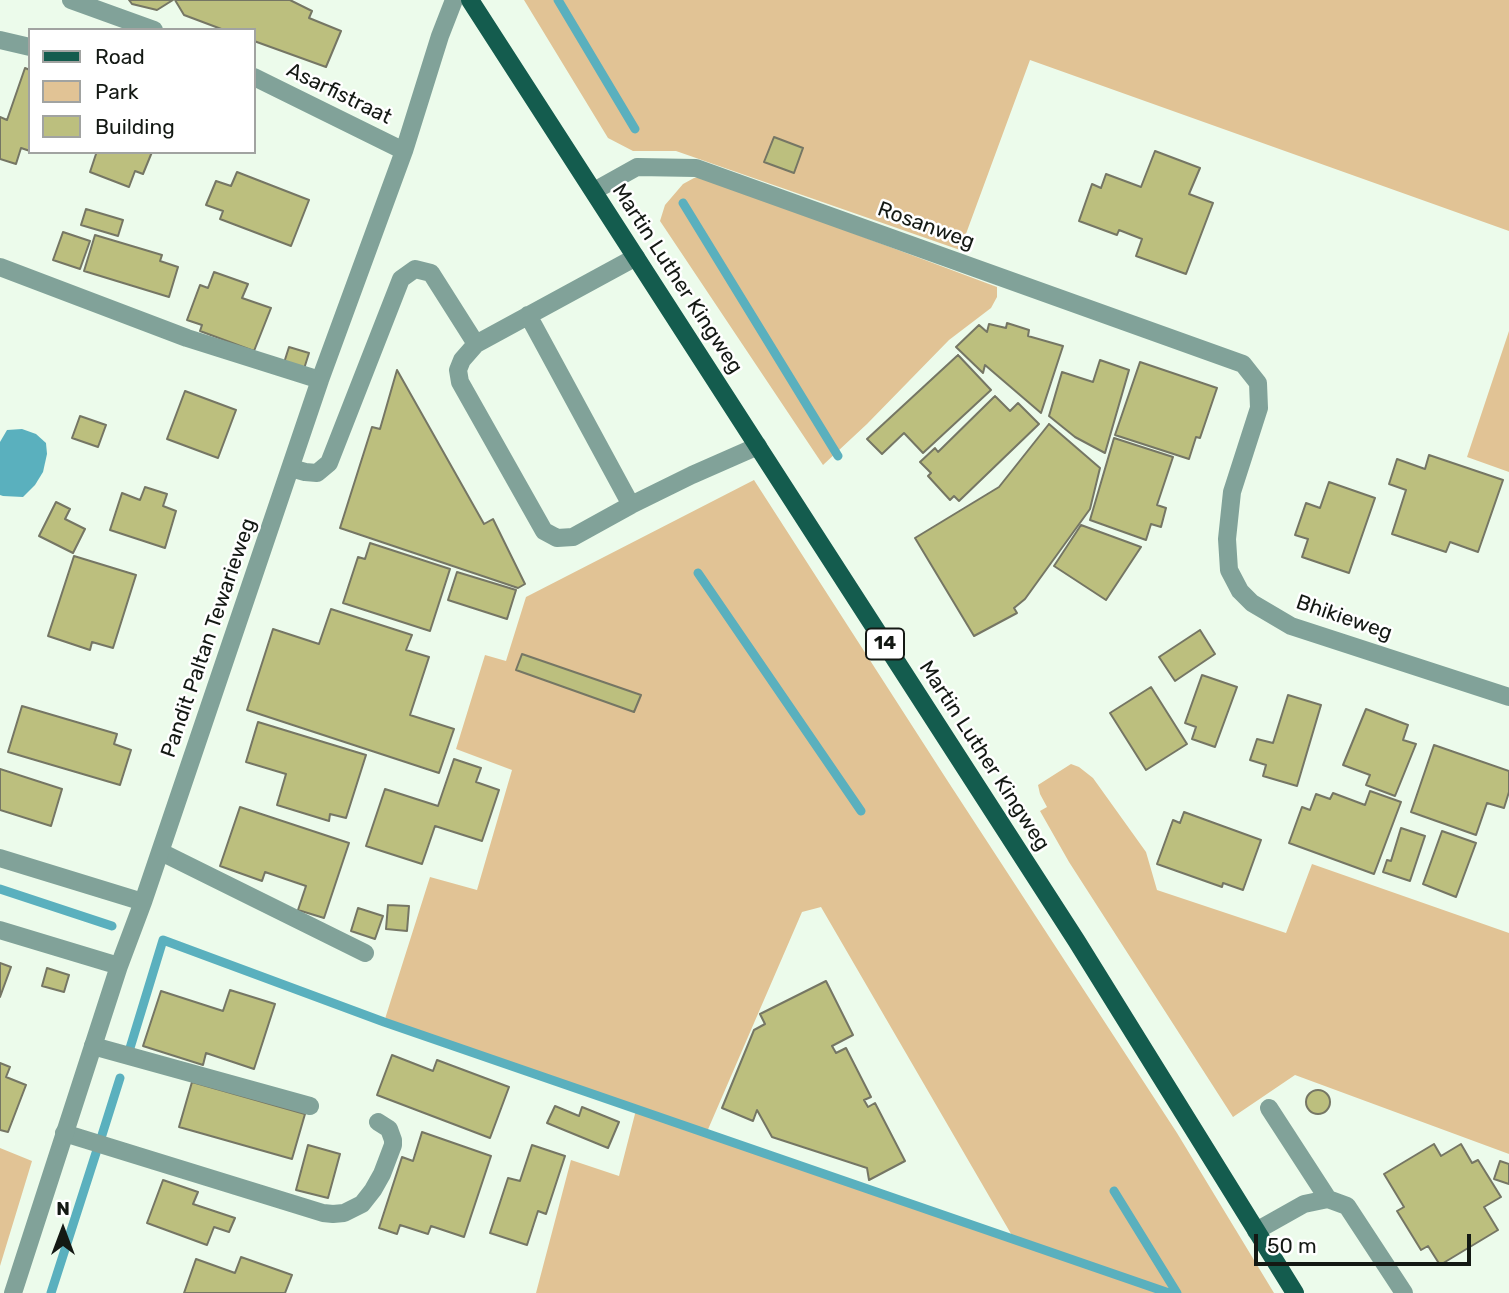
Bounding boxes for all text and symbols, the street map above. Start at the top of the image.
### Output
legend [28,28,256,154]
text: Road [95,44,145,69]
street label: Asarfistraat [282,58,396,130]
text: Park [95,79,139,104]
text: Building [95,114,175,139]
street label: Martin Luther Kingweg [606,179,748,379]
street label: Rosanweg [874,197,978,255]
street label: Pandit Paltan Tewarieweg [156,515,262,761]
street label: Bhikieweg [1293,590,1395,646]
road number: 14 [866,628,904,660]
street label: Martin Luther Kingweg [913,656,1055,856]
north arrow [28,1195,98,1265]
text: N [56,1197,70,1220]
scale bar [1257,1220,1474,1264]
text: 50 m [1267,1233,1317,1258]

